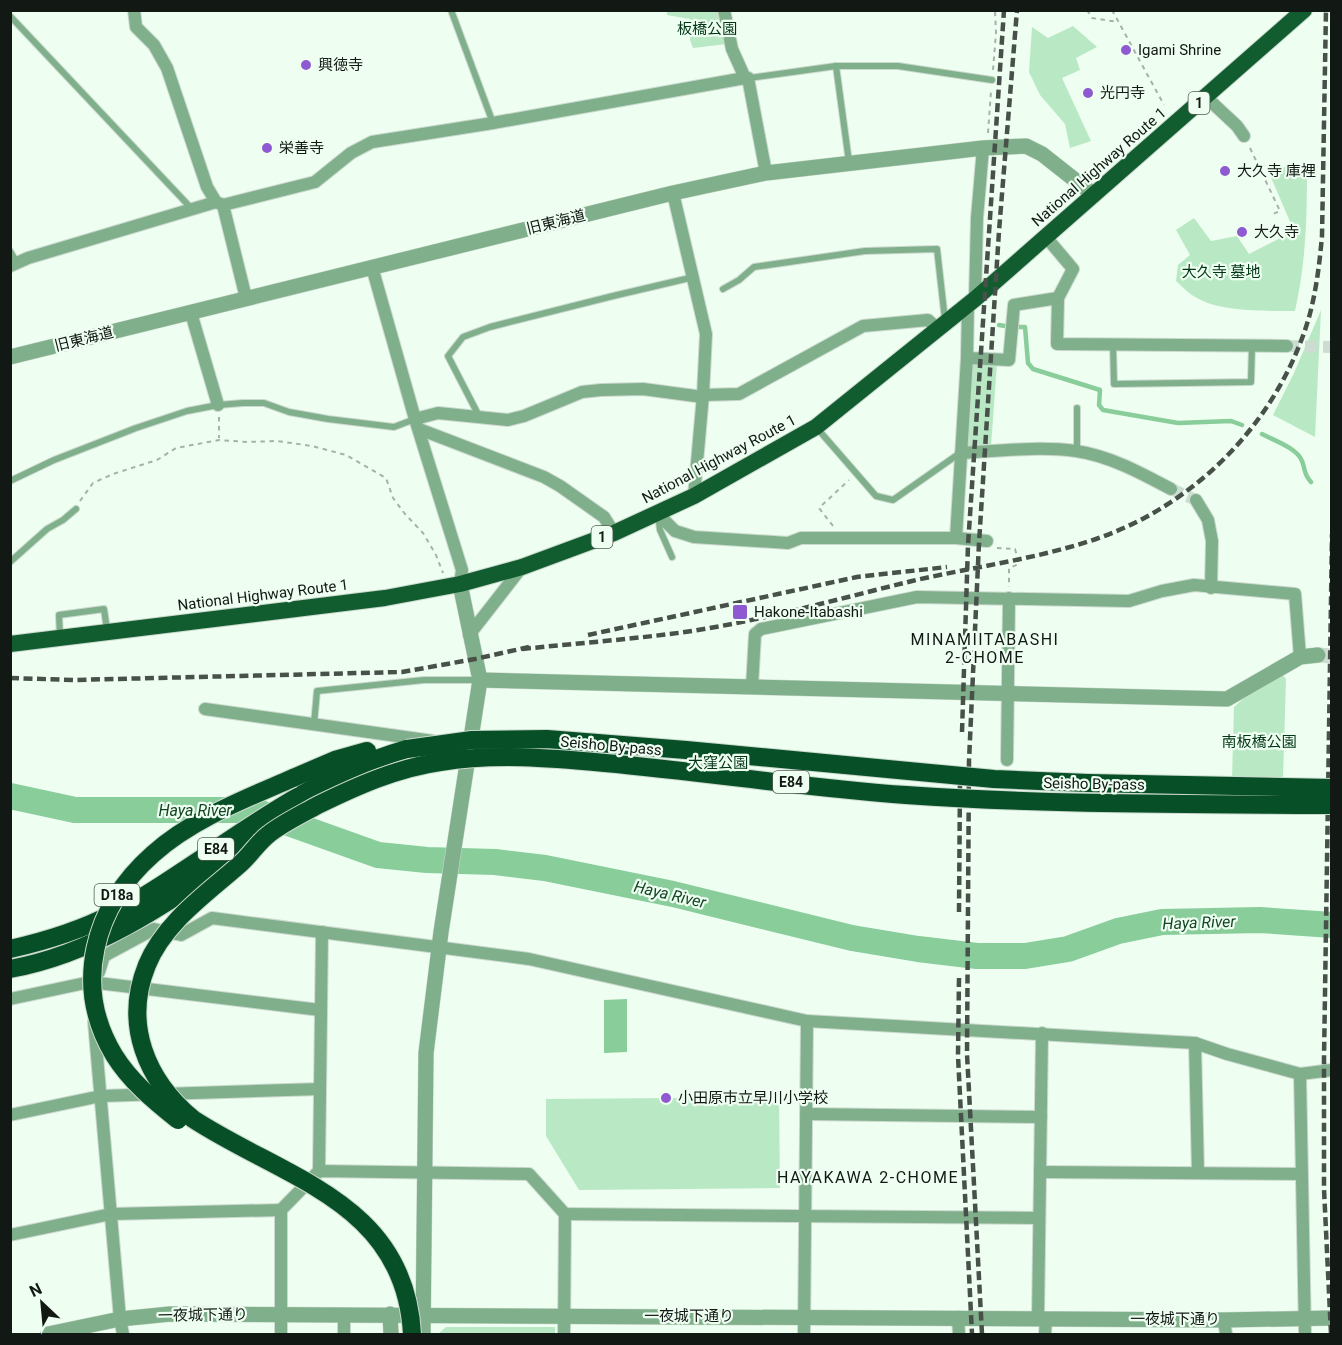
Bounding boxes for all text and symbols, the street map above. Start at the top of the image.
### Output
park label: 板橋公園 [677,20,737,38]
place label: Igami Shrine [1138,41,1221,59]
marker: Igami Shrine [1119,43,1133,57]
place label: 興徳寺 [318,56,363,74]
marker: 興徳寺 [299,58,313,72]
place label: 光円寺 [1100,84,1145,102]
marker: 光円寺 [1081,86,1095,100]
road number: 1 [1188,92,1210,114]
street label: National Highway Route 1 [1028,104,1170,230]
place label: 栄善寺 [279,139,324,157]
marker: 栄善寺 [260,141,274,155]
place label: 大久寺 庫裡 [1237,162,1316,180]
marker: 大久寺 庫裡 [1218,164,1232,178]
street label: 旧東海道 [525,206,587,238]
place label: 大久寺 [1254,223,1299,241]
marker: 大久寺 [1235,225,1249,239]
park label: 大久寺 墓地 [1182,263,1260,281]
street label: 旧東海道 [53,323,115,355]
street label: National Highway Route 1 [639,411,799,507]
road number: 1 [592,526,612,548]
street label: National Highway Route 1 [177,576,349,614]
marker: Hakone-Itabashi [731,603,749,621]
place label: Hakone-Itabashi [754,603,863,621]
district label: MINAMIITABASHI 2-CHOME [911,630,1059,667]
street label: Seisho By-pass [560,733,662,759]
park label: 南板橋公園 [1221,733,1297,751]
park label: 大窪公園 [688,754,748,772]
road number: E84 [773,771,809,793]
street label: Seisho By-pass [1043,774,1145,794]
water label: Haya River [158,801,232,820]
road number: E84 [198,838,234,860]
water label: Haya River [632,877,708,912]
road number: D18a [94,884,140,906]
water label: Haya River [1162,912,1237,933]
place label: 小田原市立早川小学校 [678,1089,828,1107]
marker: 小田原市立早川小学校 [659,1091,673,1105]
district label: HAYAKAWA 2-CHOME [777,1168,959,1187]
north arrow [12,1273,72,1333]
text: N [26,1279,45,1301]
street label: 一夜城下通り [158,1305,248,1325]
street label: 一夜城下通り [644,1307,734,1325]
street label: 一夜城下通り [1130,1310,1220,1328]

